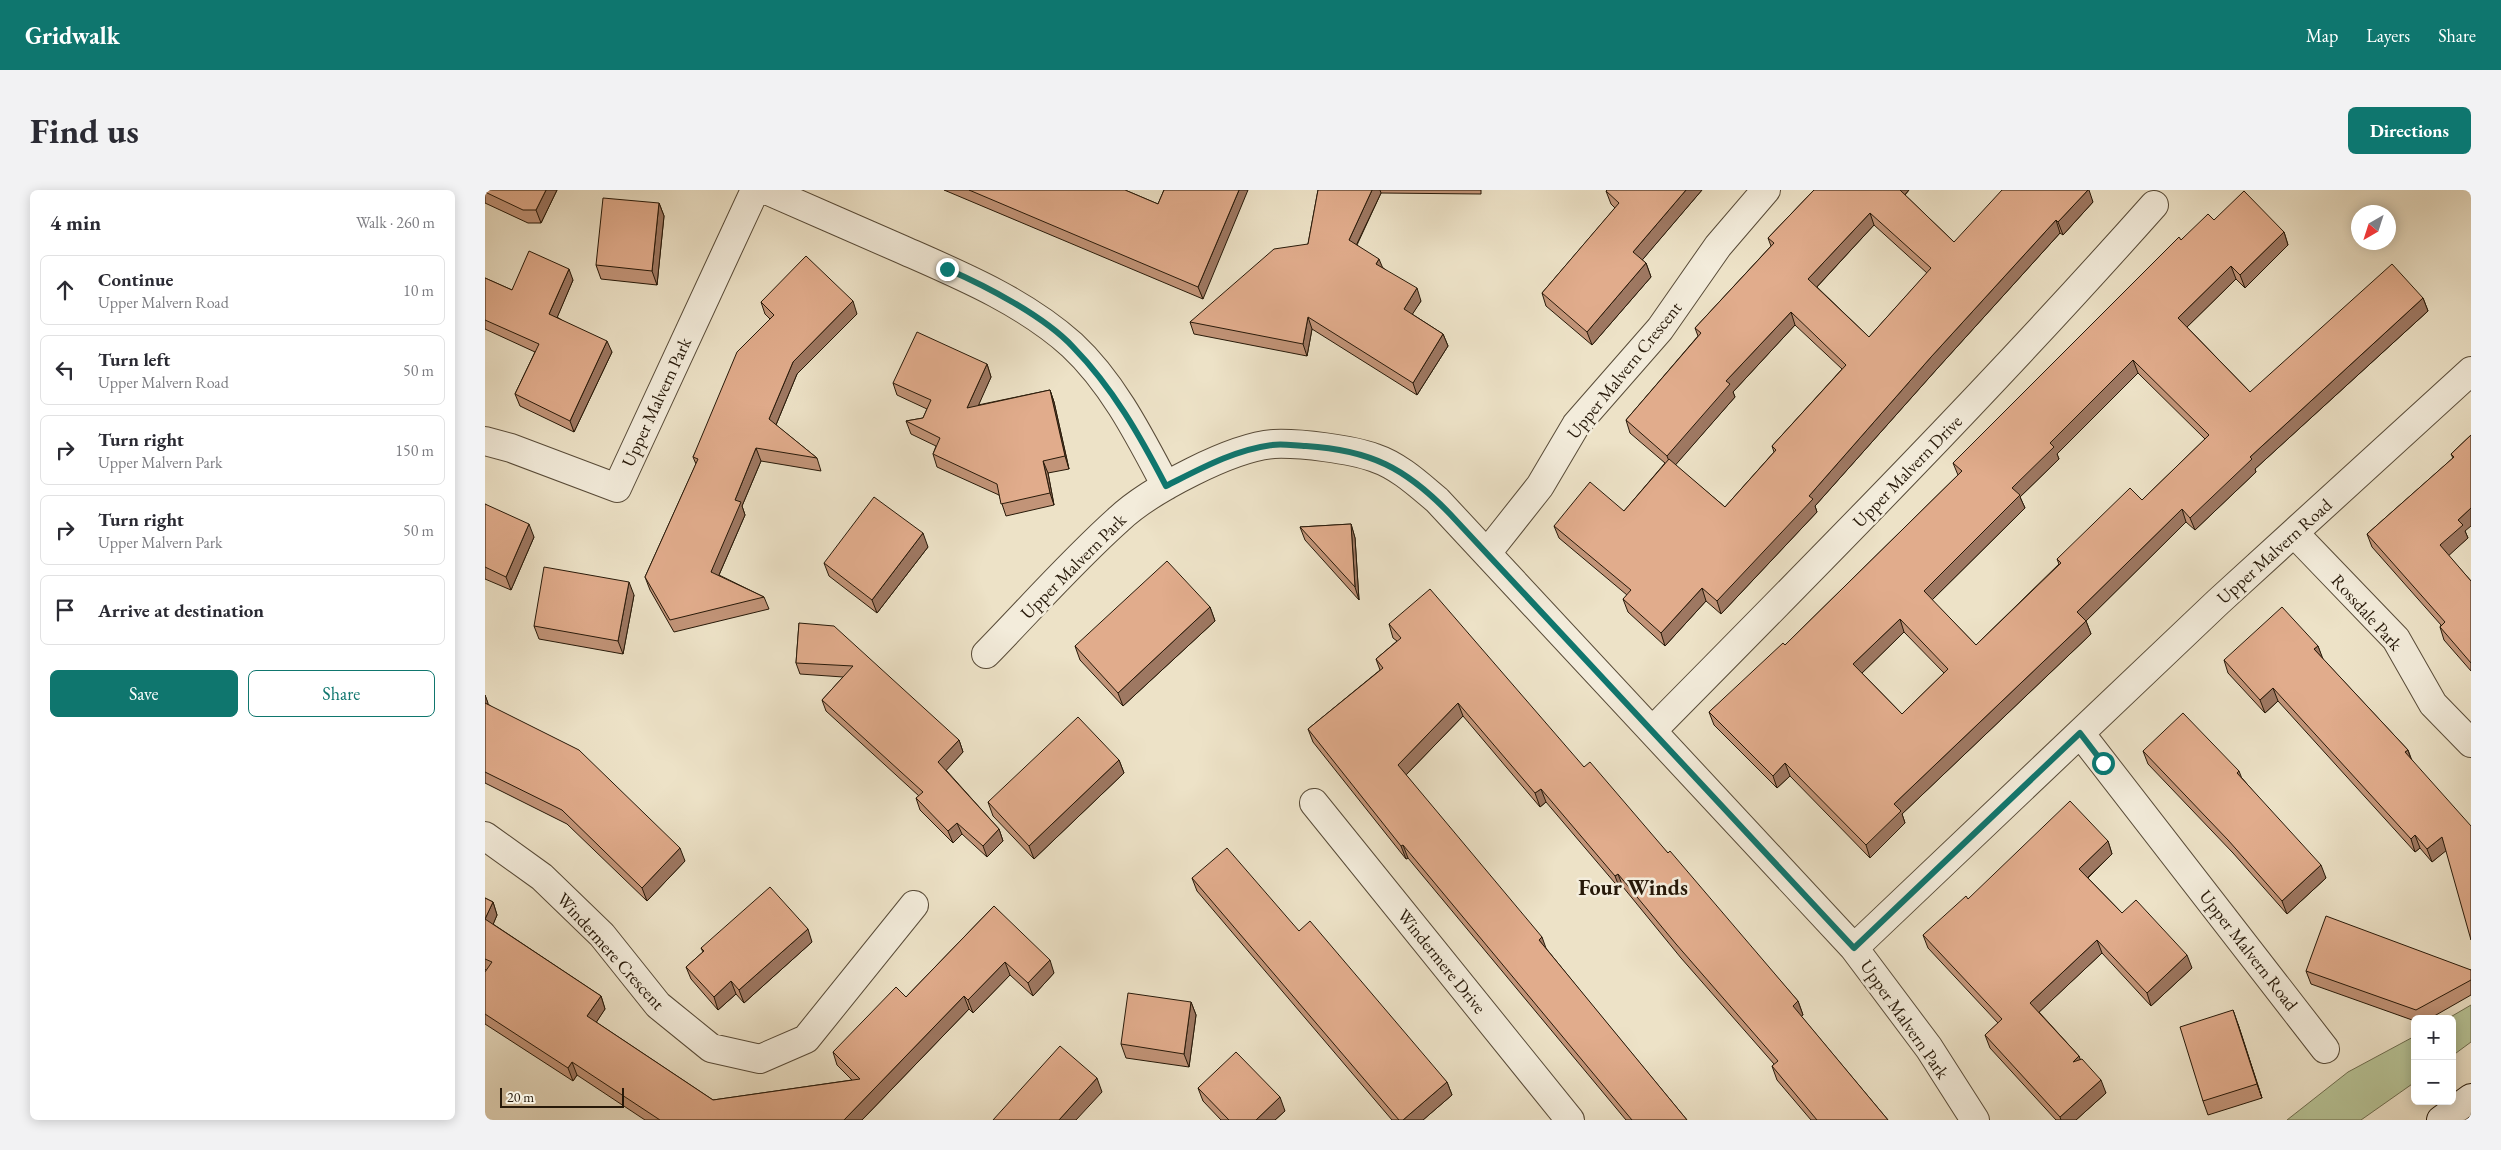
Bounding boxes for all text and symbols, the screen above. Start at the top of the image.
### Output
text: Gridwalk [25,20,120,51]
text: Map [2306,24,2338,47]
text: Layers [2366,24,2410,47]
text: Share [2438,24,2476,47]
button: Directions [2348,107,2471,154]
text: Find us [30,108,139,153]
north arrow [2351,205,2396,250]
text: 4 min [50,209,101,236]
text: Walk · 260 m [356,212,435,233]
route end [936,258,959,281]
text: Continue [98,267,173,292]
icon: ahead [51,276,79,304]
text: 10 m [403,280,434,301]
text: Upper Malvern Road [98,292,229,313]
street label: Upper Malvern Crescent [1561,296,1687,443]
street label: Upper Malvern Park [616,333,696,470]
text: Turn left [98,347,170,372]
icon: left [51,356,79,384]
text: 50 m [403,360,434,381]
text: Upper Malvern Road [98,372,229,393]
street label: Upper Malvern Drive [1847,410,1967,532]
text: Turn right [98,427,184,452]
icon: right [51,436,79,464]
text: 150 m [395,440,434,461]
text: Upper Malvern Park [98,452,223,473]
street label: Upper Malvern Road [2212,493,2337,609]
text: Turn right [98,507,184,532]
street label: Upper Malvern Park [1015,508,1131,624]
icon: right [51,516,79,544]
text: 50 m [403,520,434,541]
text: Upper Malvern Park [98,532,223,553]
street label: Rossdale Park [2327,569,2408,656]
icon: arrive [51,596,79,624]
text: Arrive at destination [98,598,264,623]
button: Save [50,670,238,717]
button: Share [248,670,435,717]
route start [2092,752,2115,775]
district label: Four Winds [1578,873,1688,902]
street label: Upper Malvern Road [2195,885,2304,1016]
street label: Windermere Crescent [552,887,670,1015]
street label: Windermere Drive [1393,904,1491,1018]
street label: Upper Malvern Park [1855,955,1955,1083]
map controls [2411,1015,2456,1105]
button: + [2411,1015,2456,1060]
button: − [2411,1060,2456,1105]
scale bar [500,1085,624,1108]
text: 20 m [507,1088,534,1106]

